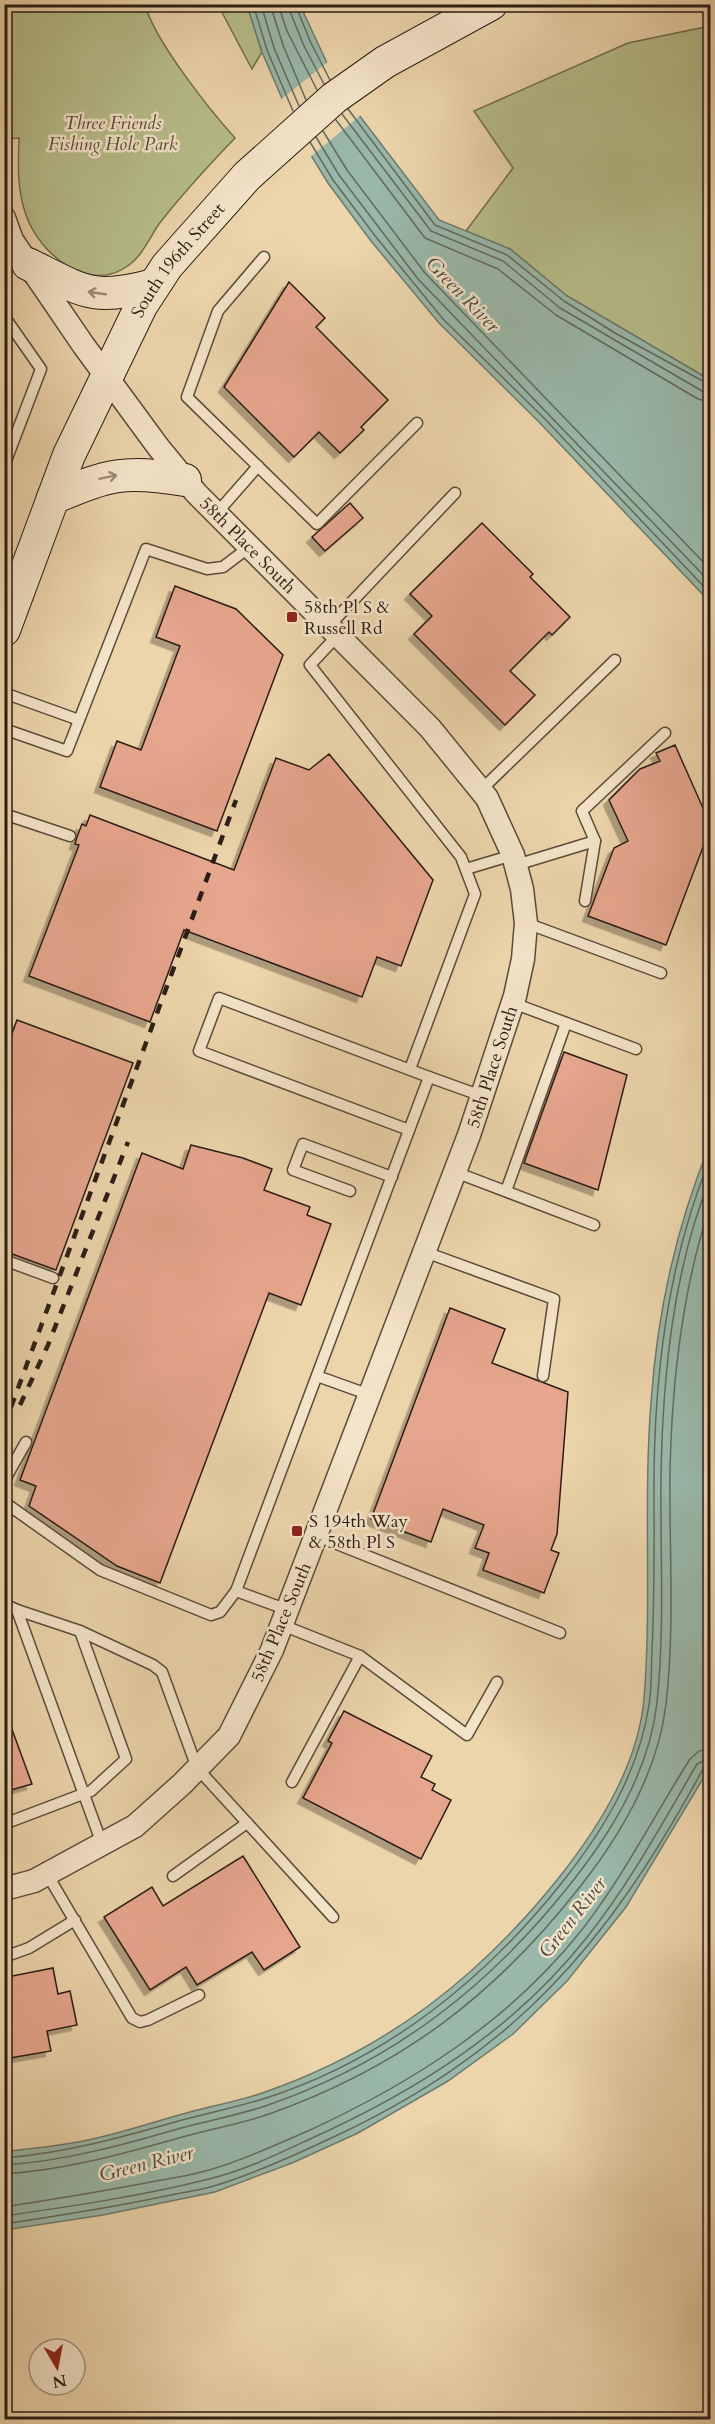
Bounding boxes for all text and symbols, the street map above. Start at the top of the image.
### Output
park label: Three Friends Fishing Hole Park [48,111,178,157]
street label: South 196th Street [125,197,231,322]
water label: Green River [420,250,507,339]
one-way arrow [88,288,108,299]
one-way arrow [98,471,117,482]
street label: 58th Place South [194,492,301,600]
place label: 58th Pl S & Russell Rd [304,595,391,641]
marker: 58th Pl S & Russell Rd [285,610,299,624]
street label: 58th Place South [461,1003,524,1132]
place label: S 194th Way & 58th Pl S [309,1509,409,1555]
marker: S 194th Way & 58th Pl S [290,1524,304,1538]
street label: 58th Place South [245,1559,318,1686]
water label: Green River [532,1870,613,1963]
water label: Green River [96,2138,197,2188]
north arrow [27,2337,87,2397]
text: N [51,2369,68,2393]

